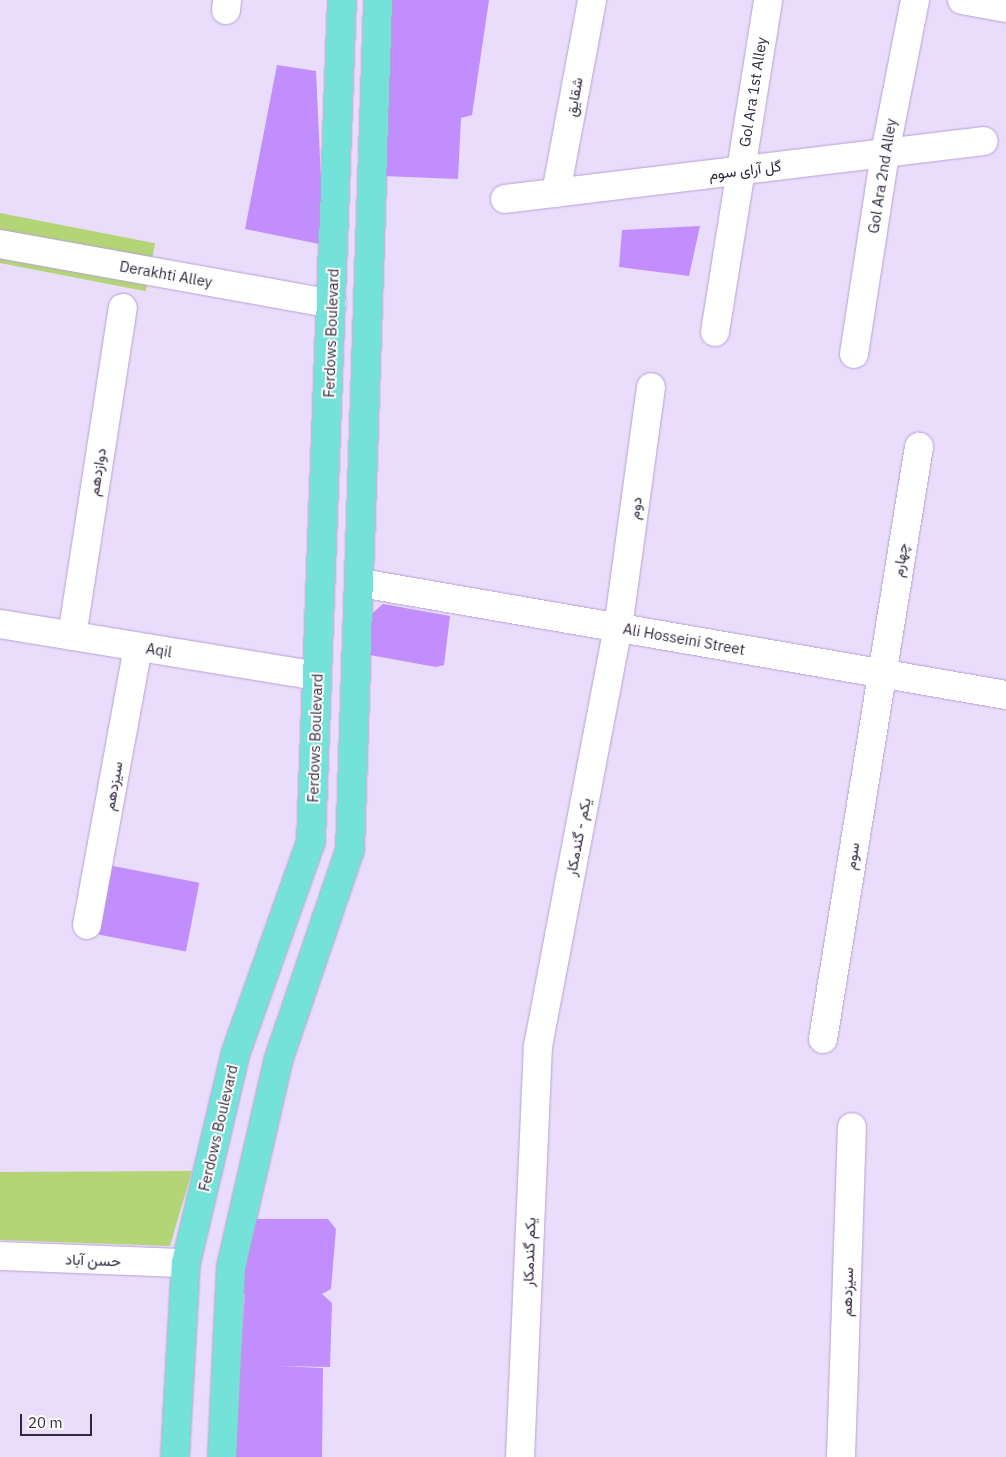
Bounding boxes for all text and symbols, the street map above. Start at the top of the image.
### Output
street label: Gol Ara 1st Alley [735,36,771,148]
street label: شقایق [562,76,586,118]
street label: Gol Ara 2nd Alley [864,117,900,235]
street label: گل آرای سوم [708,157,782,183]
street label: Derakhti Alley [118,257,214,291]
street label: Ferdows Boulevard [320,268,342,398]
street label: دوازدهم [84,447,110,497]
street label: دوم [625,495,645,521]
street label: چهارم [888,542,912,578]
street label: Ali Hosseini Street [622,619,746,659]
street label: Aqil [145,639,173,661]
street label: Ferdows Boulevard [304,673,326,803]
street label: سیزدهم [100,760,126,812]
street label: یکم - گندمکار [562,796,594,878]
street label: سوم [841,841,863,871]
street label: Ferdows Boulevard [195,1063,241,1193]
street label: یکم گندمکار [519,1217,539,1287]
street label: حسن آباد [65,1250,121,1270]
street label: سیزدهم [837,1267,857,1317]
scale bar [22,1404,95,1436]
text: 20 m [28,1413,63,1432]

